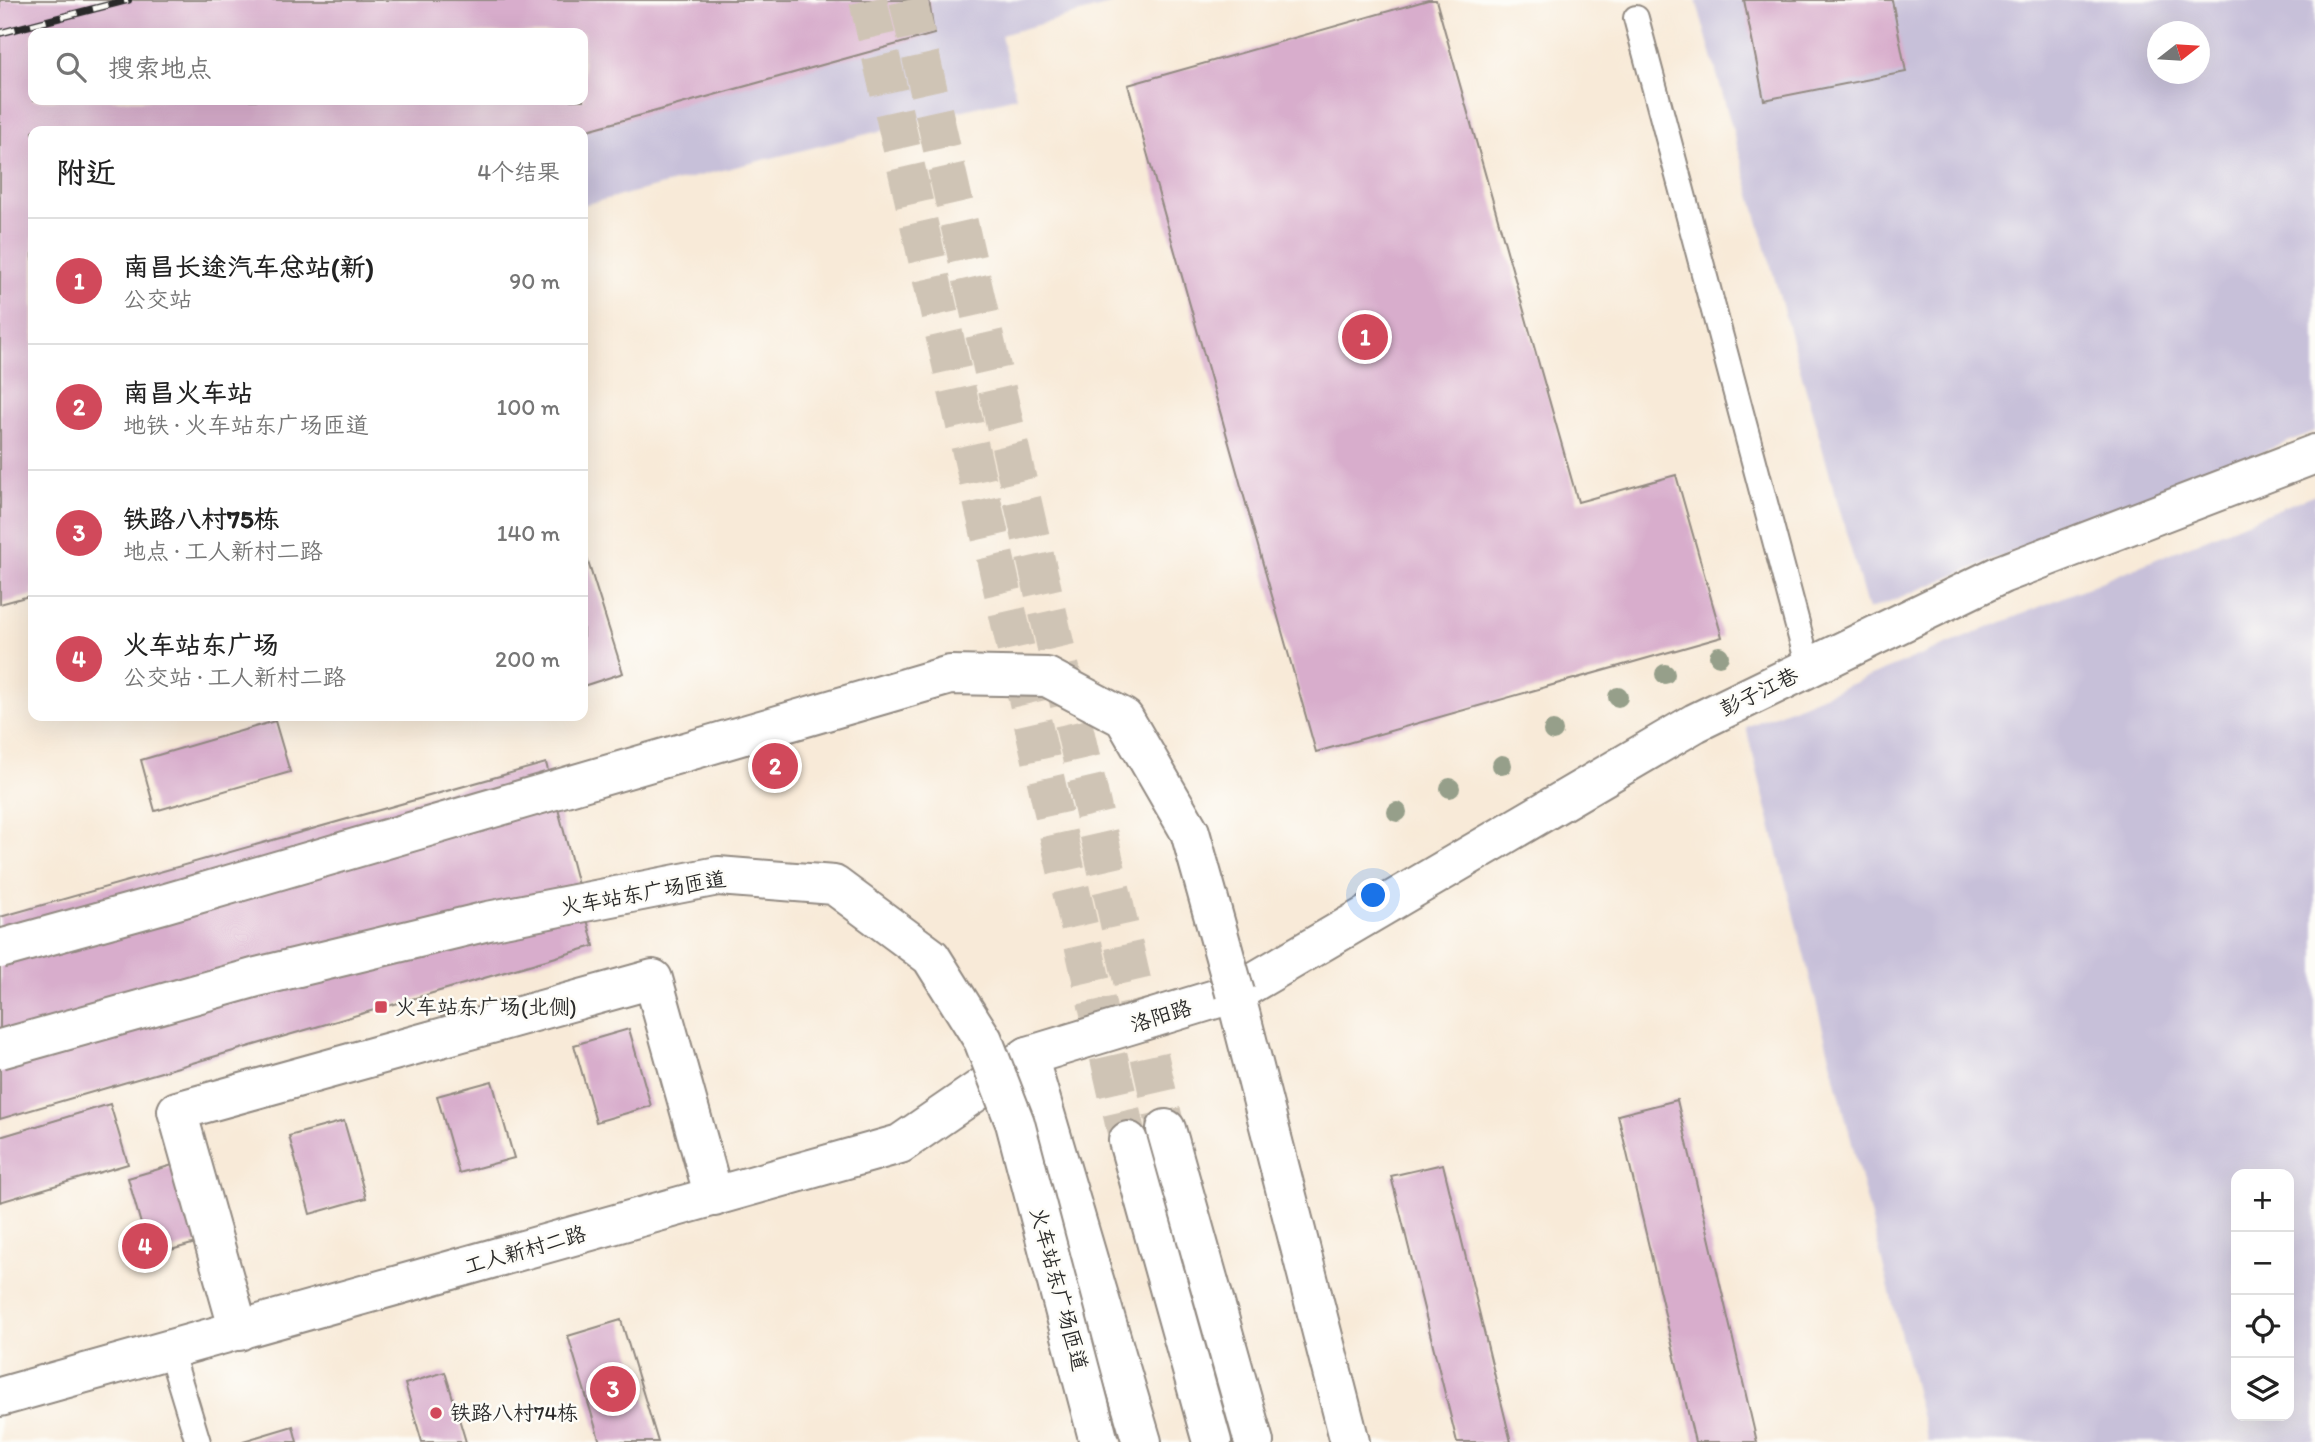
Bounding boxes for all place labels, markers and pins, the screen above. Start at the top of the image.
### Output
pin: 1 [1342,311,1388,363]
pin: 2 [752,740,798,792]
place label: 火车站东广场(北侧) [395,994,577,1019]
marker: 火车站东广场(北侧) [373,999,389,1015]
pin: 4 [122,1220,168,1272]
pin: 3 [590,1363,636,1415]
place label: 铁路八村74栋 [450,1400,578,1425]
marker: 铁路八村74栋 [428,1405,444,1421]

